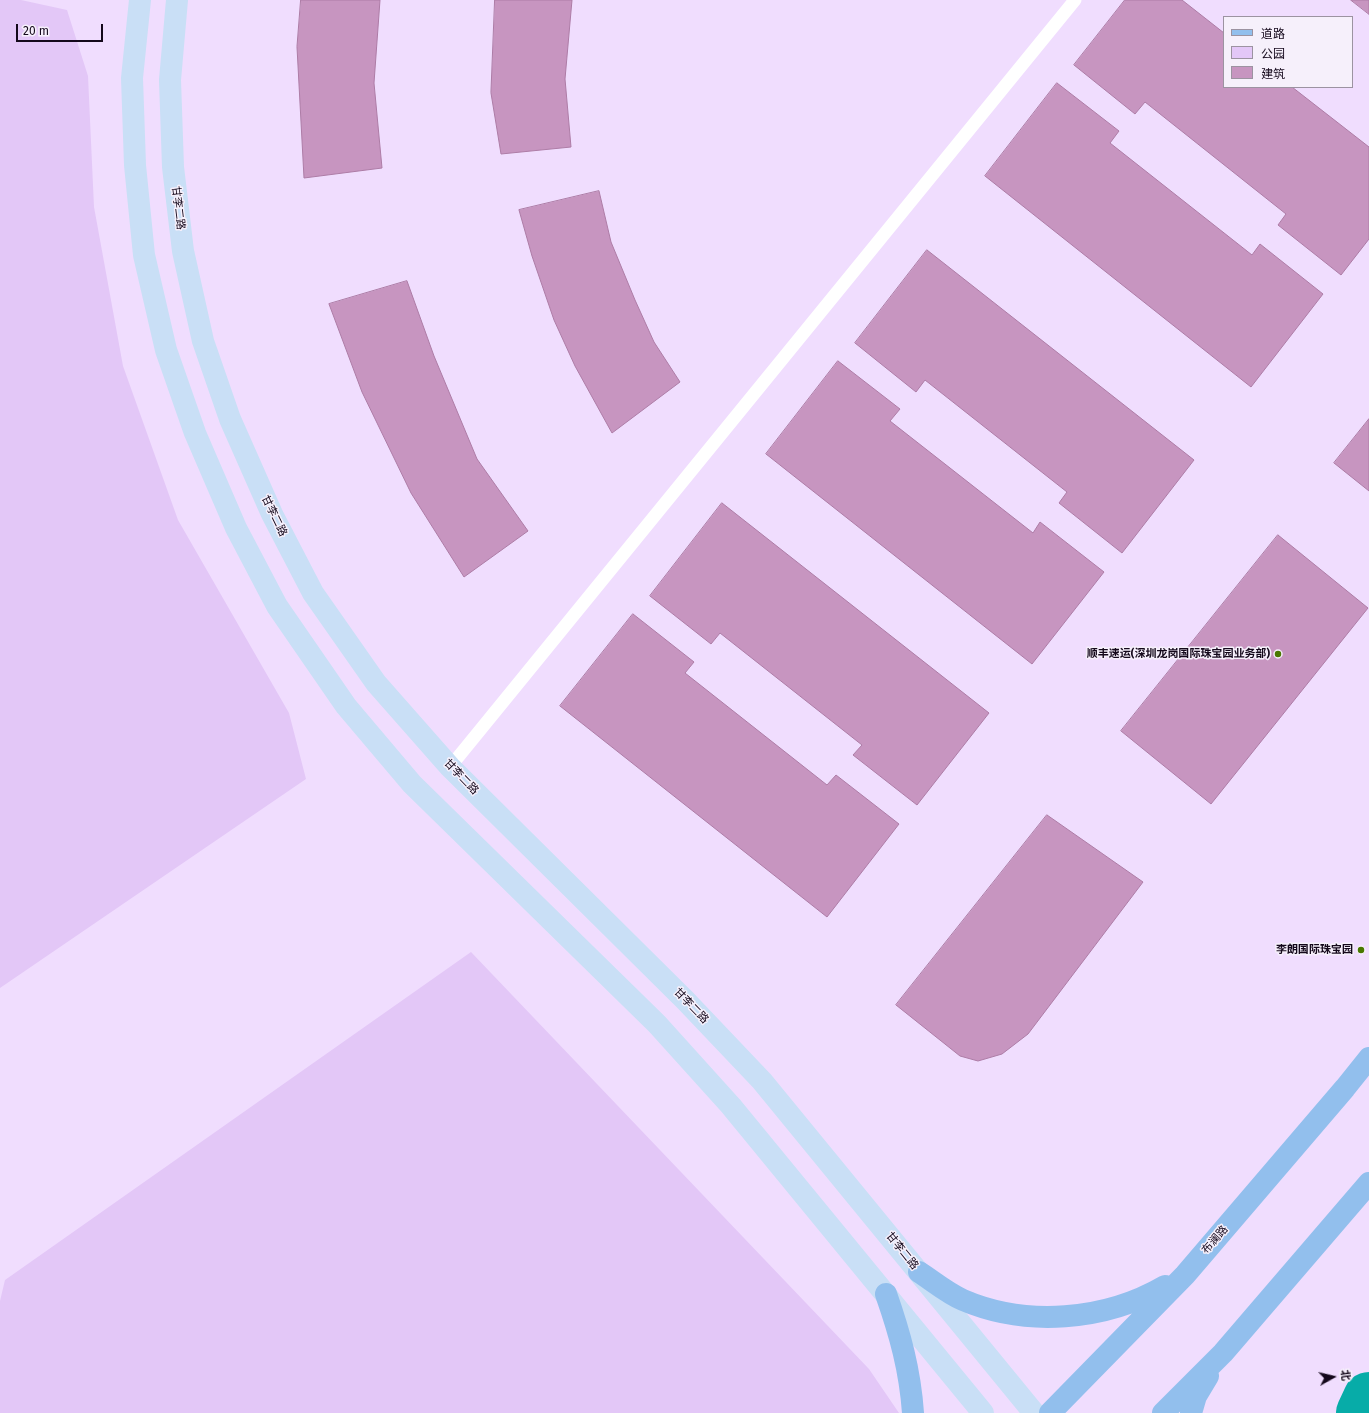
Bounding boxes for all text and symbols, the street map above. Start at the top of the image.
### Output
scale bar [18,16,105,42]
legend [1223,16,1353,88]
text: 20 m [23,24,49,38]
text: 道路 [1261,27,1285,41]
text: 公园 [1261,47,1285,61]
text: 建筑 [1261,67,1285,81]
street label: 甘李二路 [169,185,187,231]
street label: 甘李二路 [258,493,290,539]
place label: 顺丰速运(深圳龙岗国际珠宝园业务部) [1087,647,1270,661]
marker: 顺丰速运(深圳龙岗国际珠宝园业务部) [1273,649,1283,659]
street label: 甘李二路 [441,757,481,797]
place label: 李朗国际珠宝园 [1276,943,1353,957]
marker: 李朗国际珠宝园 [1356,945,1366,955]
street label: 甘李二路 [671,986,711,1026]
street label: 布澜路 [1199,1223,1231,1257]
street label: 甘李二路 [883,1230,921,1272]
north arrow [1313,1357,1353,1397]
text: 北 [1338,1369,1353,1382]

